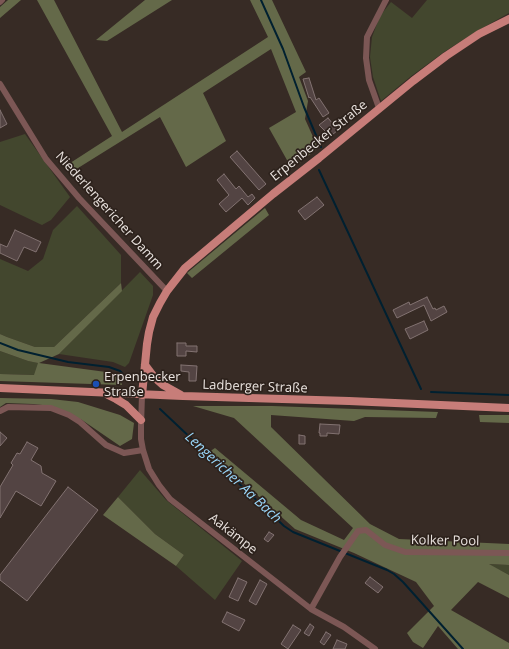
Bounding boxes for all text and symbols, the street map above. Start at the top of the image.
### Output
street label: Erpenbecker Straße [268,97,370,185]
street label: Niederlengericher Damm [52,149,166,273]
place label: Erpenbecker Straße [104,369,181,400]
street label: Ladberger Straße [202,377,308,397]
marker: Erpenbecker Straße [91,379,101,389]
water label: Lengericher Aa Bach [181,429,285,527]
street label: Aakämpe [206,510,260,558]
street label: Kolker Pool [411,533,479,549]

